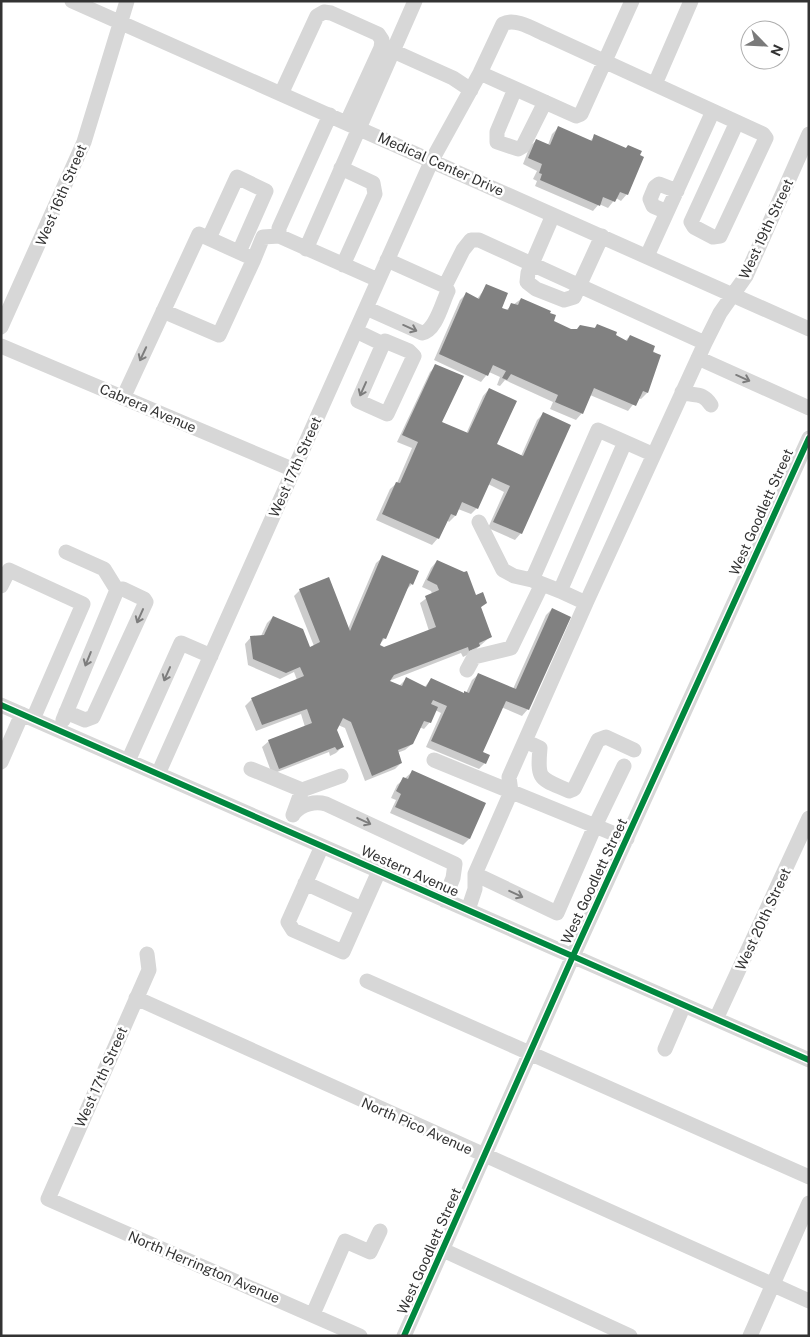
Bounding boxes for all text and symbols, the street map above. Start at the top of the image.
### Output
north arrow [740,20,790,70]
text: N [767,42,786,59]
street label: Medical Center Drive [376,129,506,199]
street label: West 16th Street [32,142,90,248]
street label: West 19th Street [736,176,796,282]
one-way arrow [402,324,417,334]
one-way arrow [138,346,148,361]
one-way arrow [735,373,750,383]
street label: Cabrera Avenue [97,380,199,436]
one-way arrow [358,381,368,396]
street label: West 17th Street [266,414,324,520]
street label: West Goodlett Street [726,446,796,578]
one-way arrow [135,608,144,623]
one-way arrow [82,651,92,666]
one-way arrow [162,666,172,681]
street label: West Goodlett Street [558,816,630,946]
one-way arrow [356,817,371,827]
street label: Western Avenue [358,842,462,900]
street label: West 20th Street [732,865,794,973]
one-way arrow [508,890,523,899]
street label: West 17th Street [72,1024,130,1130]
street label: North Pico Avenue [359,1094,475,1158]
street label: West Goodlett Street [394,1185,464,1317]
street label: North Herrington Avenue [126,1228,282,1306]

